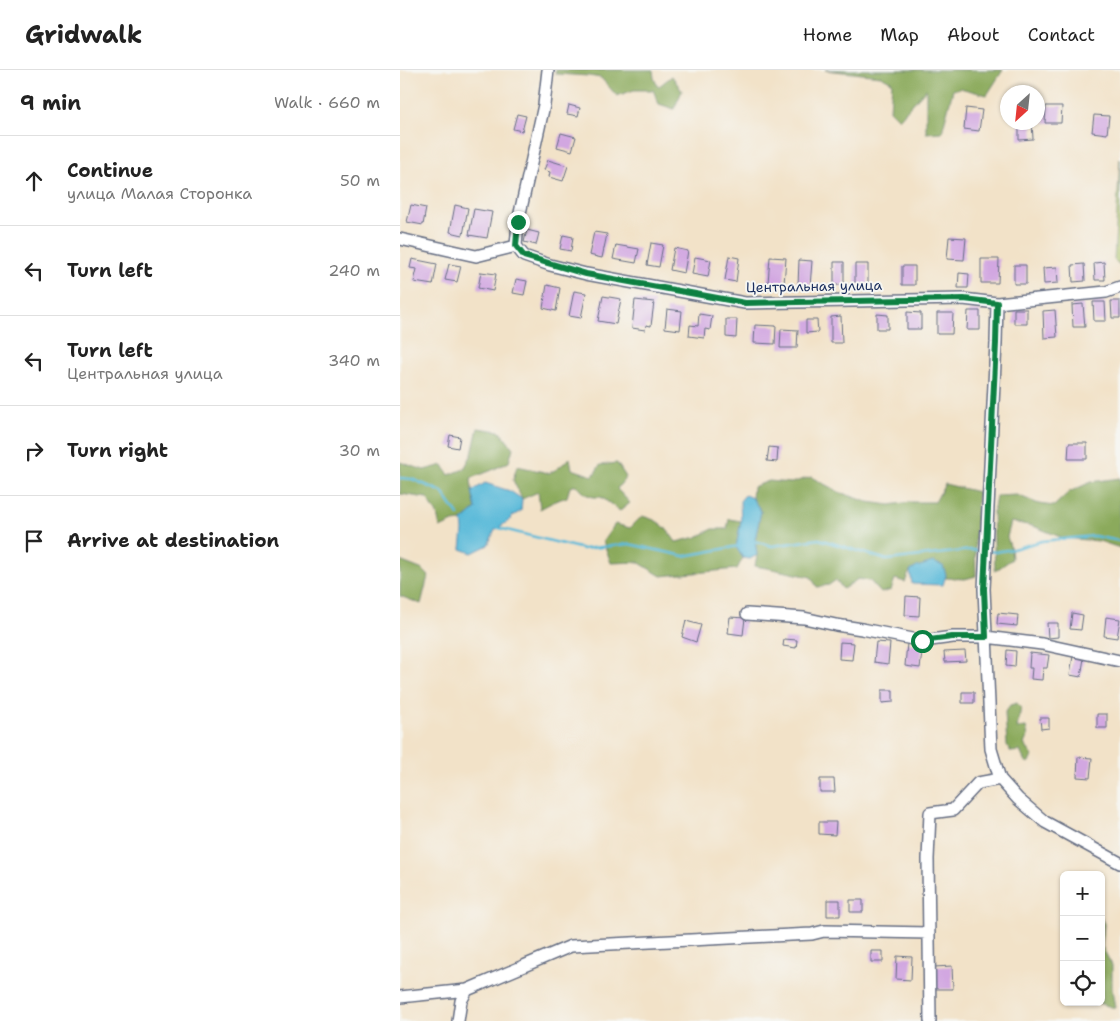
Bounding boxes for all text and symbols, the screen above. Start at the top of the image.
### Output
text: Gridwalk [25,19,142,51]
text: Home [803,23,852,47]
text: Map [880,23,919,47]
text: About [947,23,1000,47]
text: Contact [1028,23,1095,47]
north arrow [1000,85,1045,130]
text: 9 min [20,89,81,117]
text: Walk · 660 m [274,92,380,113]
text: Continue [67,158,153,183]
icon: ahead [20,167,48,195]
text: 50 m [340,170,380,191]
text: улица Малая Сторонка [67,183,252,204]
route end [507,211,530,234]
icon: left [20,257,48,285]
text: Turn left [67,258,153,283]
text: 240 m [328,260,380,281]
street label: Центральная улица [746,276,883,296]
text: Turn left [67,338,153,363]
icon: left [20,347,48,375]
text: 340 m [328,350,380,371]
text: Центральная улица [67,363,223,384]
icon: right [20,437,48,465]
text: Turn right [67,438,168,463]
text: 30 m [339,440,380,461]
icon: arrive [20,527,48,555]
text: Arrive at destination [67,528,279,553]
route start [911,630,934,653]
map controls [1060,871,1105,1006]
button: + [1060,871,1105,916]
button: − [1060,916,1105,961]
button: locate [1060,961,1105,1006]

